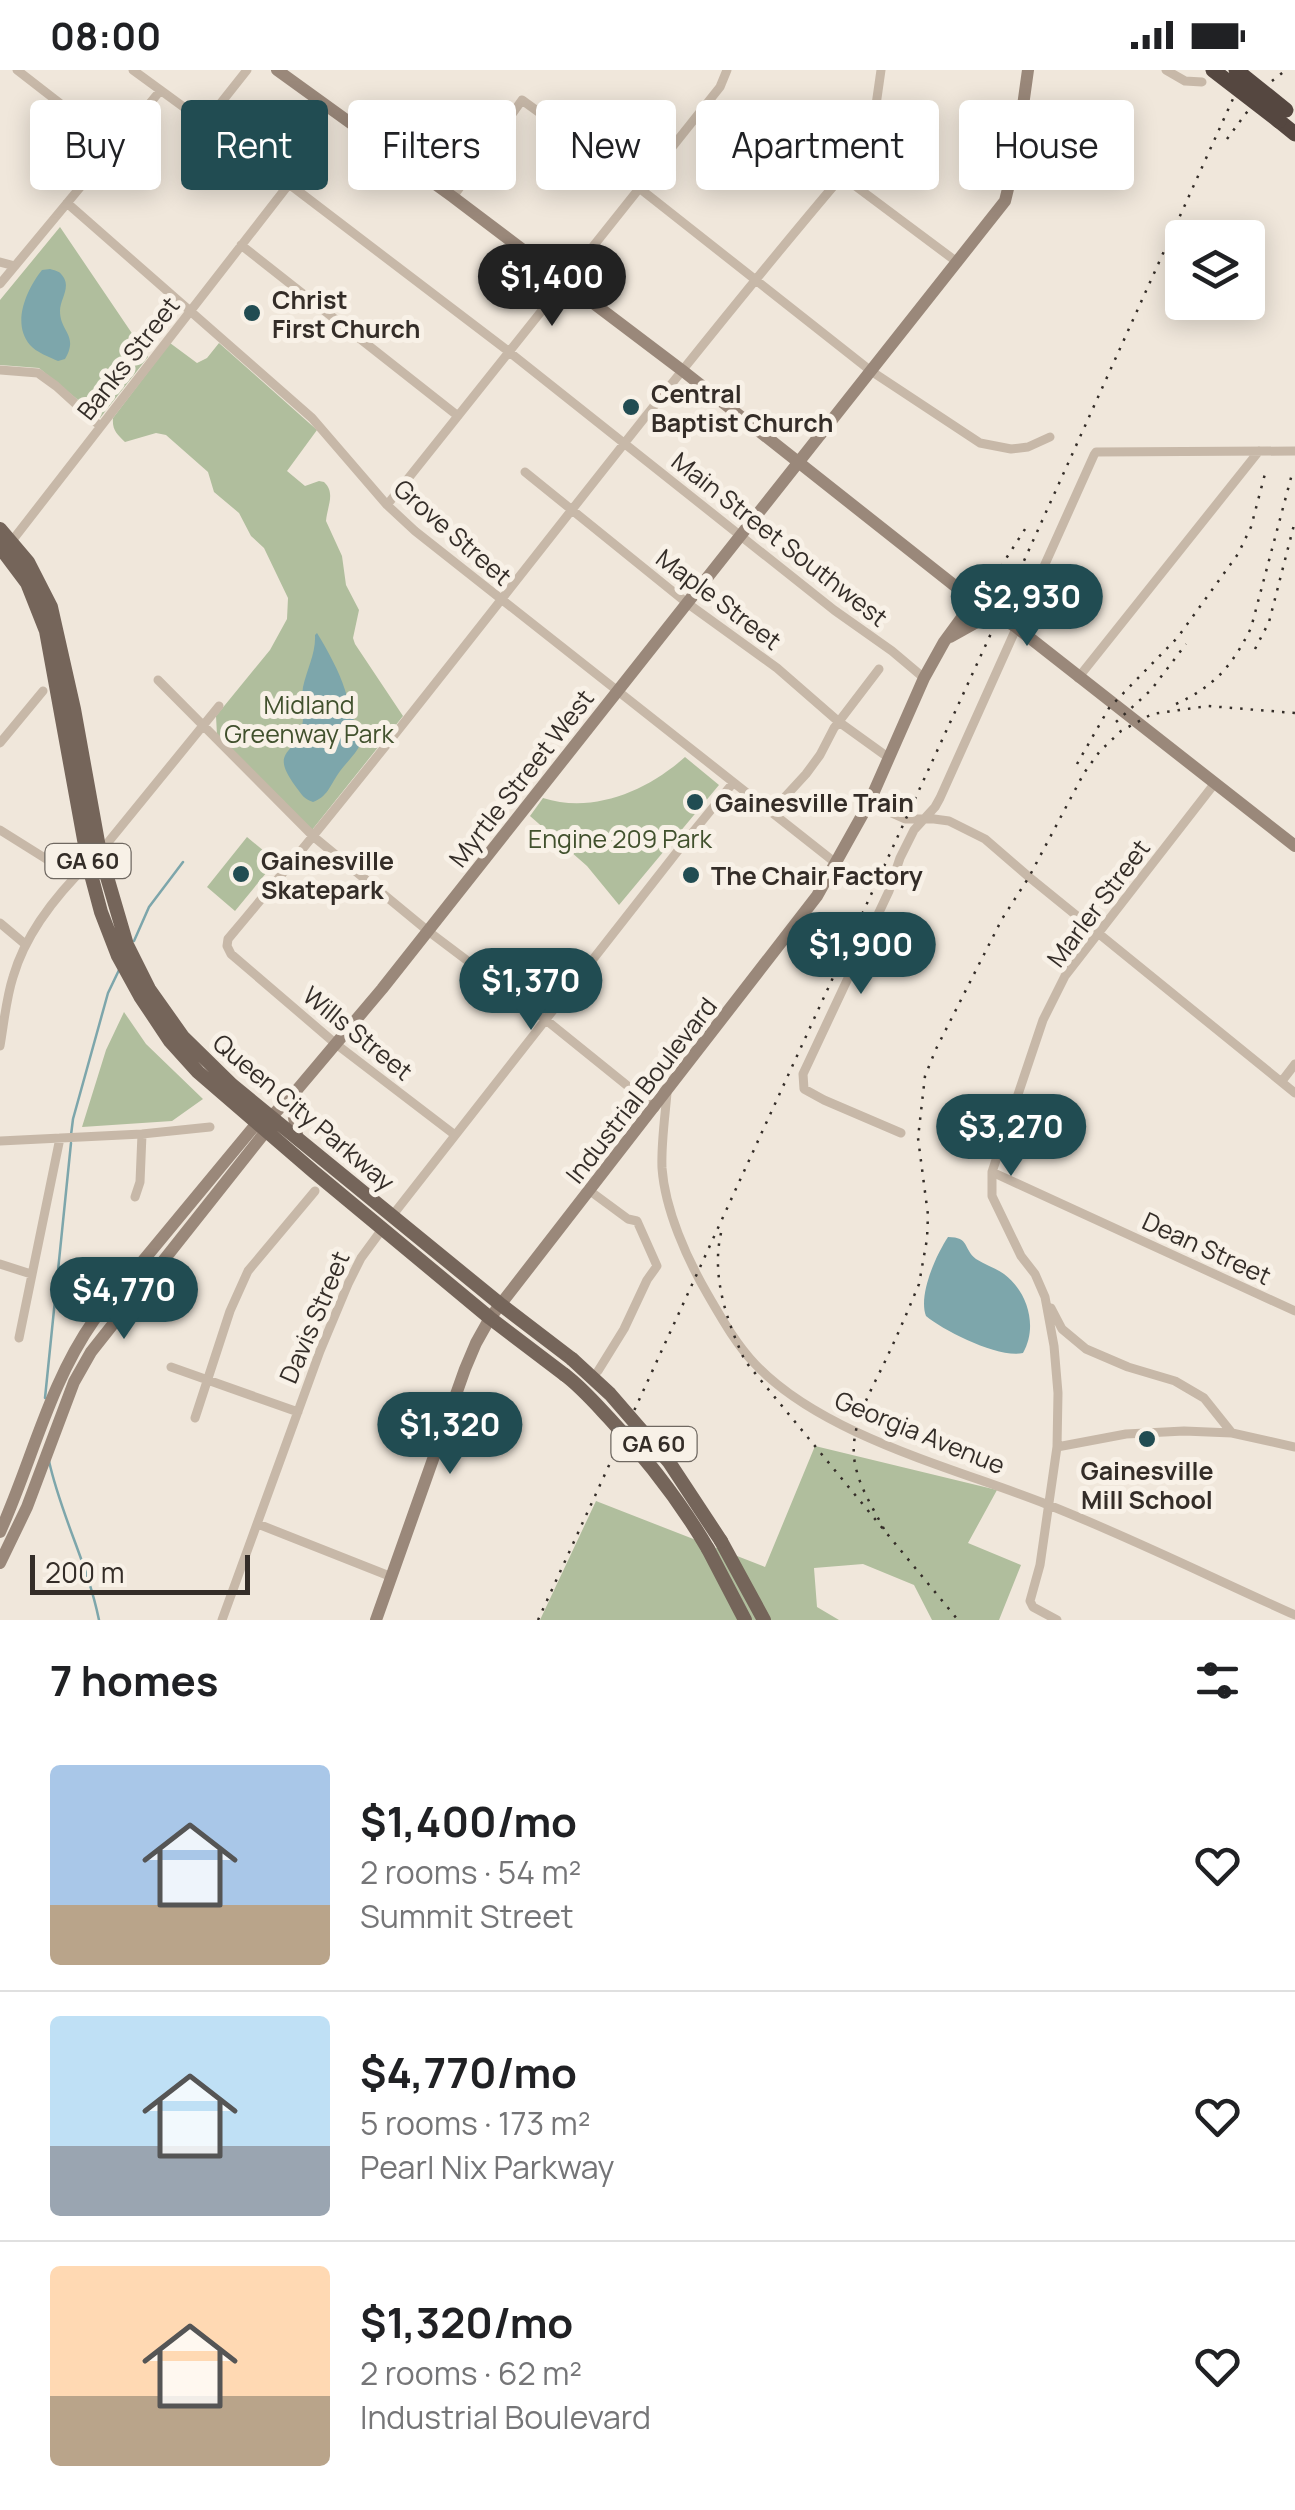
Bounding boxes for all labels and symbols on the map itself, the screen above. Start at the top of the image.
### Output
pin: $1,400 [471,244,633,329]
place label: Christ First Church [272,282,420,346]
street label: Banks Street [69,289,187,427]
marker: Christ First Church [241,302,263,324]
place label: Central Baptist Church [651,376,833,440]
marker: Central Baptist Church [620,396,642,418]
street label: Main Street Southwest [665,444,895,634]
street label: Grove Street [386,471,520,593]
street label: Maple Street [649,540,789,658]
pin: $2,930 [946,564,1108,649]
street label: Myrtle Street West [440,682,602,874]
park label: Midland Greenway Park [224,687,394,751]
place label: Gainesville Train [715,785,914,820]
marker: Gainesville Train [684,791,706,813]
park label: Engine 209 Park [528,821,713,856]
street label: Marler Street [1038,832,1158,974]
place label: Gainesville Skatepark [261,843,394,907]
road number: GA 60 [46,844,130,878]
place label: The Chair Factory [711,858,923,893]
marker: Gainesville Skatepark [230,863,252,885]
marker: The Chair Factory [680,864,702,886]
pin: $1,900 [780,912,942,997]
pin: $1,370 [450,948,612,1033]
street label: Wills Street [296,978,420,1088]
street label: Industrial Boulevard [557,990,725,1190]
street label: Queen City Parkway [206,1025,402,1199]
pin: $3,270 [930,1094,1092,1179]
street label: Dean Street [1137,1203,1277,1293]
street label: Davis Street [270,1246,358,1388]
pin: $4,770 [43,1257,205,1342]
street label: Georgia Avenue [830,1382,1010,1482]
pin: $1,320 [369,1392,531,1477]
road number: GA 60 [612,1427,696,1461]
marker: Gainesville Mill School [1136,1428,1158,1450]
place label: Gainesville Mill School [1080,1453,1214,1517]
scale bar [30,1550,250,1594]

